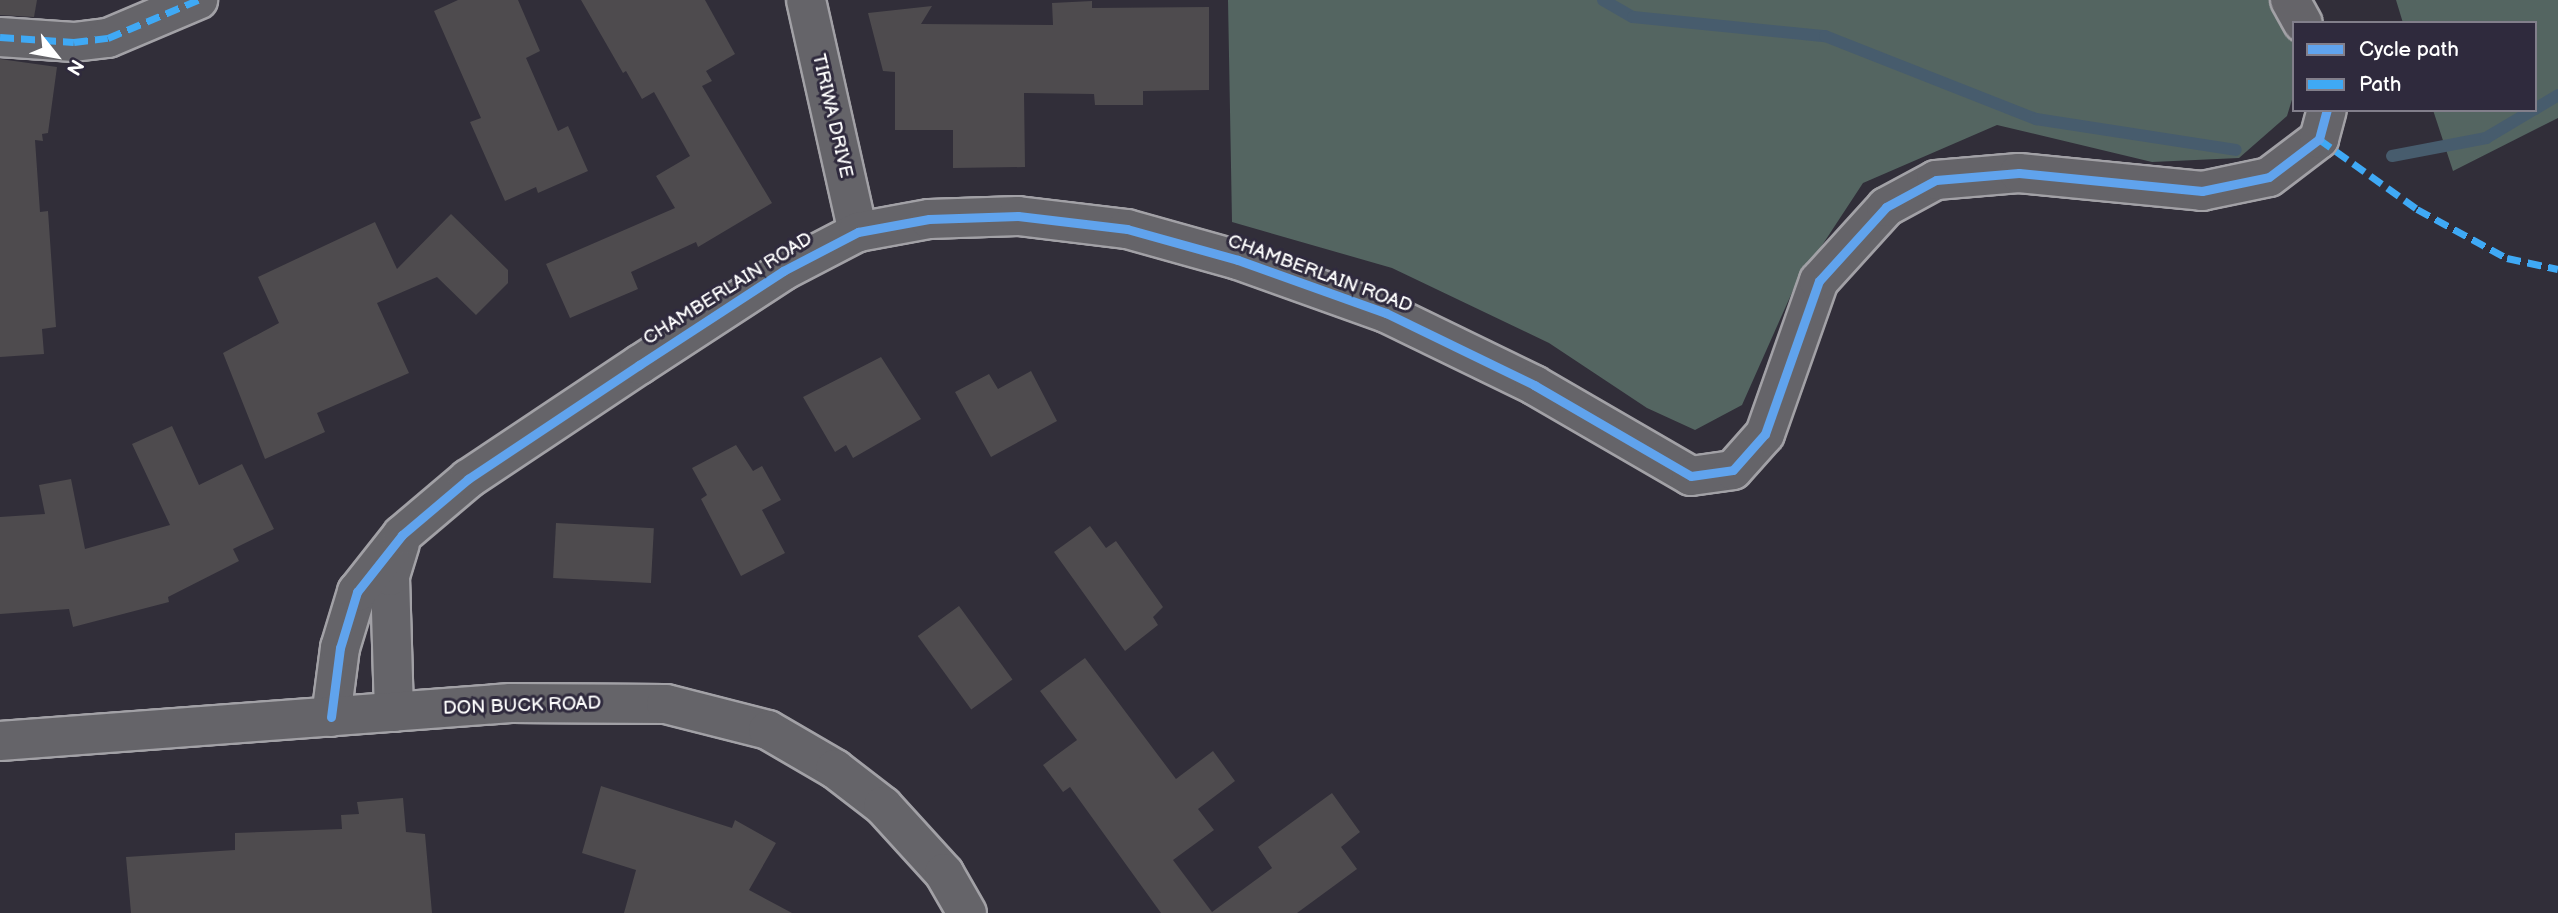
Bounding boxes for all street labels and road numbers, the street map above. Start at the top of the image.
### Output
street label: TIRIWA DRIVE [807,52,857,180]
street label: CHAMBERLAIN ROAD [639,228,817,350]
street label: CHAMBERLAIN ROAD [1224,230,1416,318]
street label: DON BUCK ROAD [443,692,601,720]

